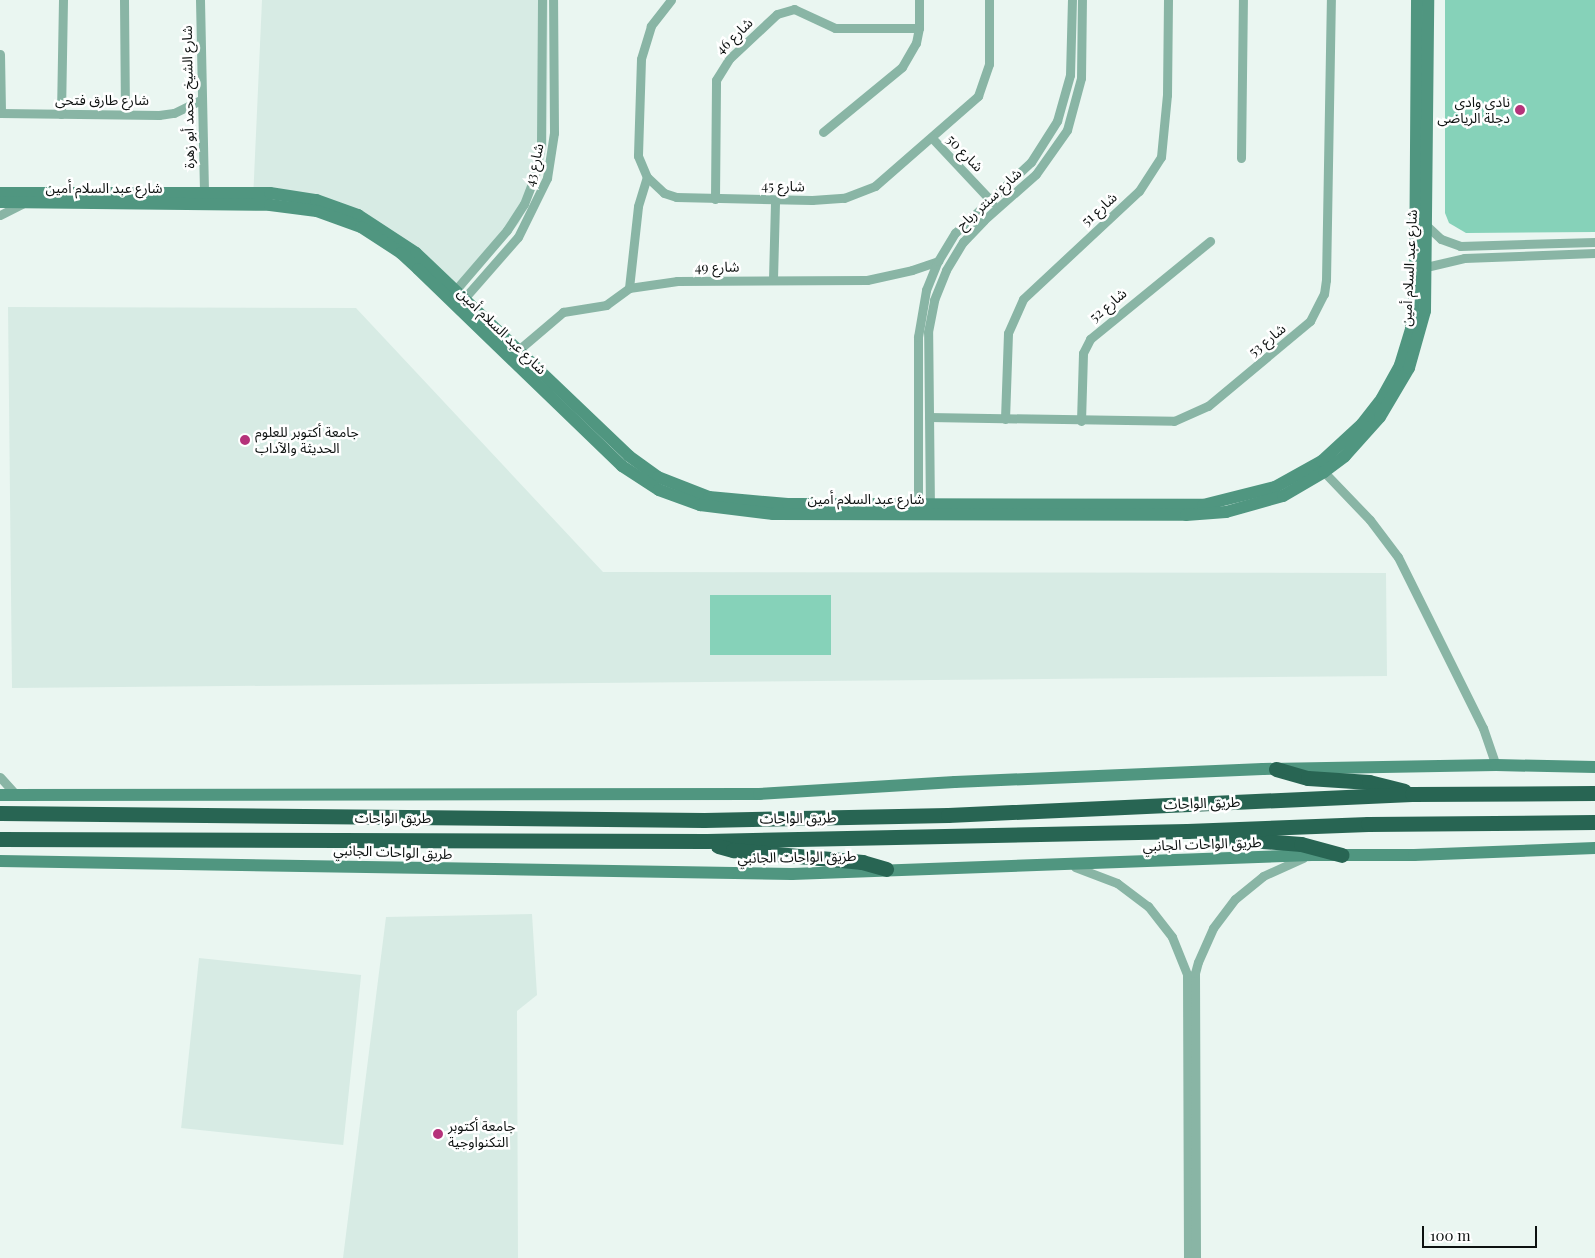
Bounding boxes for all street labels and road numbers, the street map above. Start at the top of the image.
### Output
street label: شارع 46 [712,14,756,58]
street label: شارع الشيخ محمد أبو زهرة [178,25,198,169]
street label: شارع طارق فتحى [55,92,149,108]
street label: شارع 50 [943,131,987,175]
street label: شارع 43 [521,142,547,188]
street label: شارع سنتر رباح [953,165,1025,233]
street label: شارع 45 [761,177,805,195]
street label: شارع عبد السلام أمين [45,180,163,196]
street label: شارع 51 [1078,189,1120,229]
street label: شارع عبد السلام أمين [1398,209,1420,327]
street label: شارع 49 [694,258,740,276]
street label: شارع عبد السلام أمين [454,284,550,378]
street label: شارع 52 [1086,285,1130,325]
street label: شارع 53 [1245,320,1289,360]
street label: شارع عبد السلام أمين [807,491,925,507]
street label: طريق الواحات [1163,793,1241,813]
street label: طريق الواحات [759,809,837,827]
street label: طريق الواحات [355,810,431,826]
street label: طريق الواحات الجانبي [1142,834,1262,854]
street label: طريق الواحات الجانبي [333,842,453,862]
street label: طريق الواحات الجانبي [737,848,857,866]

